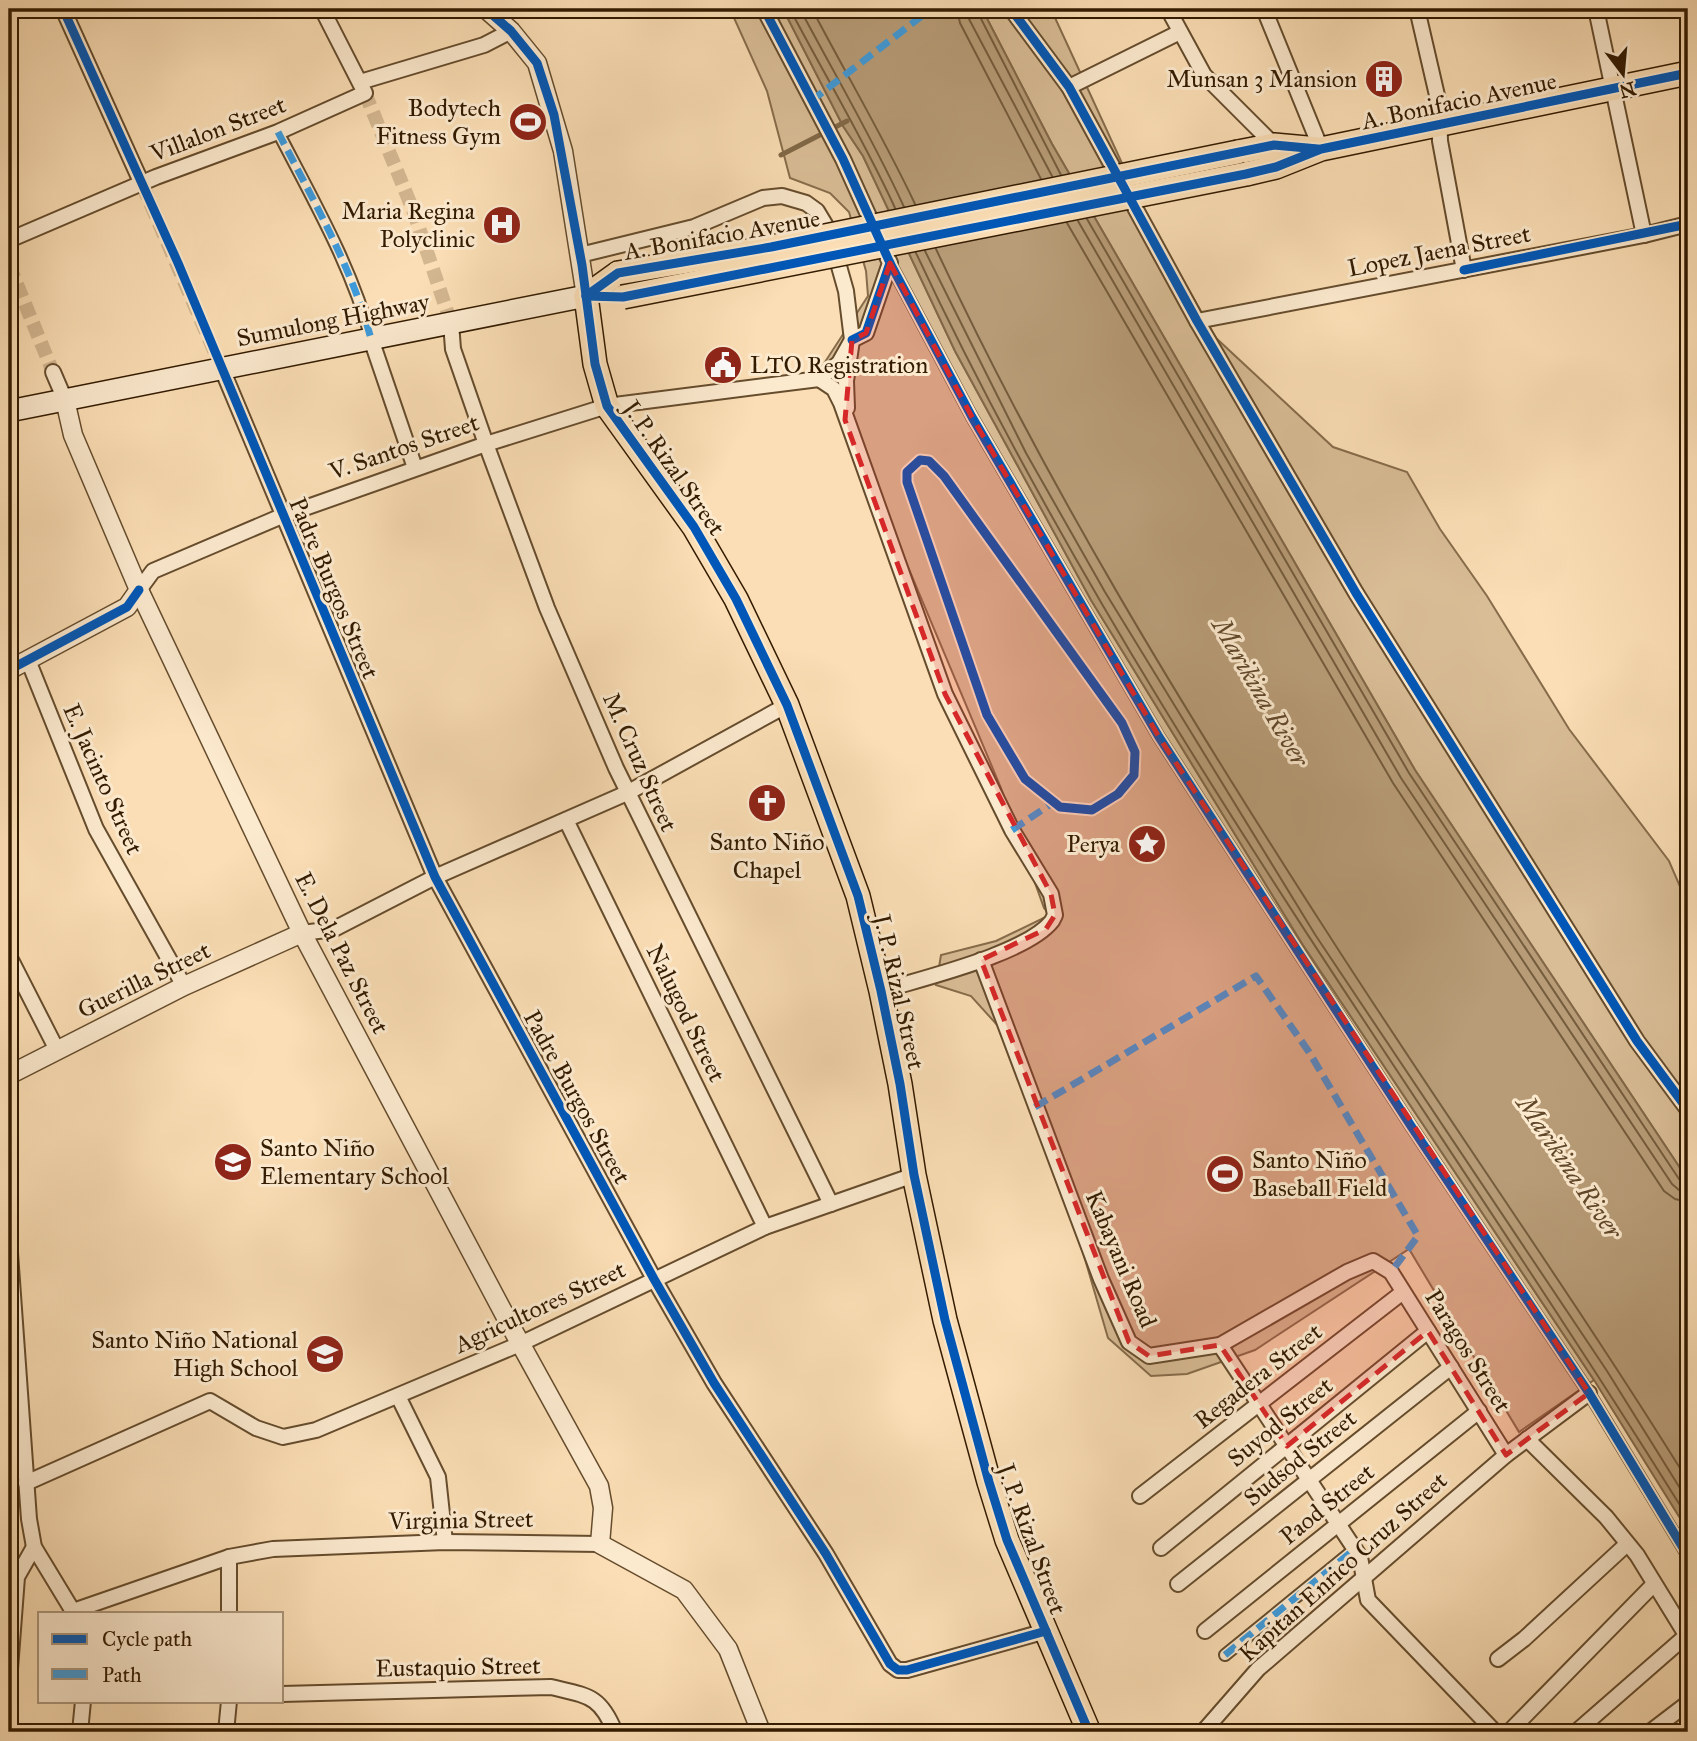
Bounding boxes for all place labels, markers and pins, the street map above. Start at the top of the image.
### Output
building icon: Munsan 3 Mansion [1363,58,1405,100]
place label: Munsan 3 Mansion [1167,64,1357,94]
place label: Bodytech Fitness Gym [376,93,501,151]
sports icon: Bodytech Fitness Gym [507,101,549,143]
place label: Maria Regina Polyclinic [342,196,476,254]
hospital icon: Maria Regina Polyclinic [481,204,523,246]
public building icon: LTO Registration [702,344,744,386]
place label: LTO Registration [750,350,928,380]
church icon: Santo Niño Chapel [746,782,788,824]
place icon: Perya [1126,823,1168,865]
place label: Santo Niño Chapel [710,827,824,885]
place label: Perya [1067,829,1121,859]
place label: Santo Niño Elementary School [260,1133,449,1191]
school or university icon: Santo Niño Elementary School [212,1141,254,1183]
place label: Santo Niño Baseball Field [1252,1145,1387,1203]
sports icon: Santo Niño Baseball Field [1204,1153,1246,1195]
place label: Santo Niño National High School [91,1325,299,1383]
school or university icon: Santo Niño National High School [304,1333,346,1375]

